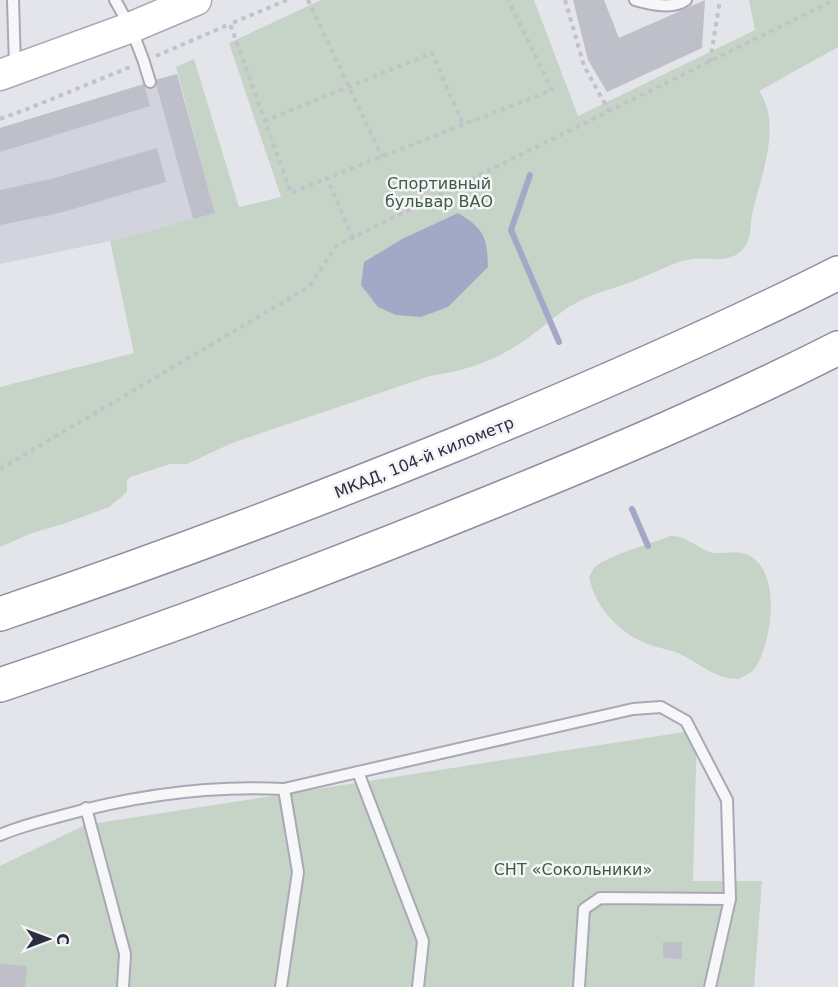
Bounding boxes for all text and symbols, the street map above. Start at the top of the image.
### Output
park label: Спортивный бульвар ВАО [385,174,493,211]
street label: МКАД, 104-й километр [332,413,517,502]
park label: СНТ «Сокольники» [494,860,652,879]
north arrow [18,909,78,969]
text: С [53,933,72,945]

